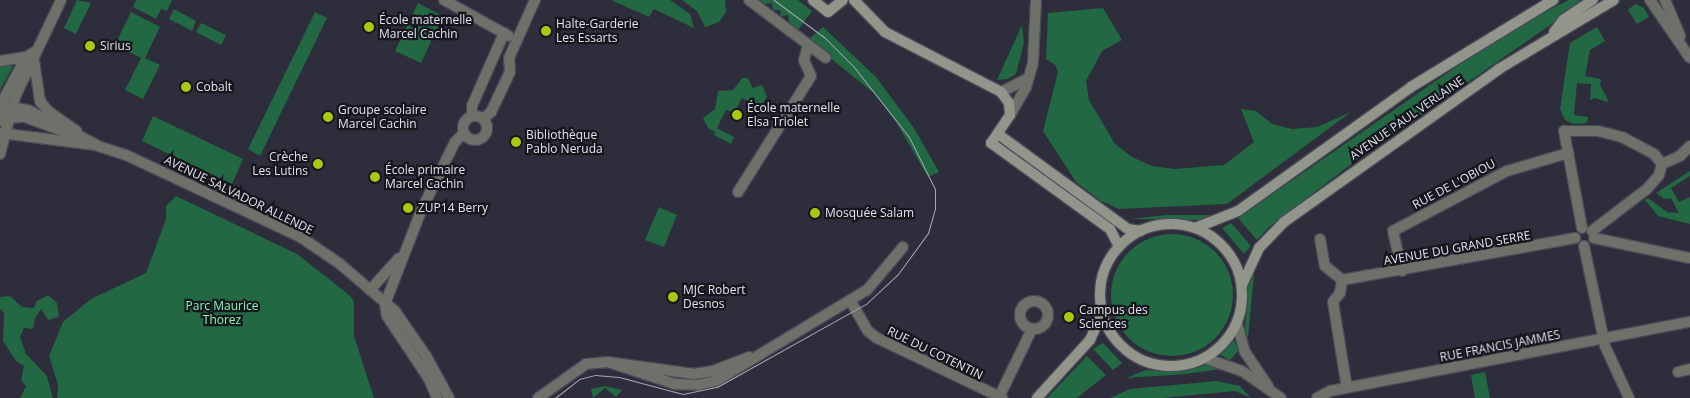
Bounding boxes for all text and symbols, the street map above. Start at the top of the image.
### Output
place label: École maternelle Marcel Cachin [379,13,472,41]
place label: Halte-Garderie Les Essarts [556,17,638,45]
marker: École maternelle Marcel Cachin [363,21,375,33]
marker: Halte-Garderie Les Essarts [540,25,552,37]
place label: Sirius [100,39,131,53]
marker: Sirius [84,40,96,52]
street label: AVENUE PAUL VERLAINE [1347,73,1467,163]
place label: Cobalt [196,80,232,94]
marker: Cobalt [180,81,192,93]
place label: École maternelle Elsa Triolet [747,101,840,129]
place label: Groupe scolaire Marcel Cachin [338,103,426,131]
marker: École maternelle Elsa Triolet [731,109,743,121]
marker: Groupe scolaire Marcel Cachin [322,111,334,123]
place label: Bibliothèque Pablo Neruda [526,128,603,156]
marker: Bibliothèque Pablo Neruda [510,136,522,148]
place label: Crèche Les Lutins [252,150,308,178]
street label: AVENUE SALVADOR ALLENDE [162,153,316,237]
street label: RUE DE L'OBIOU [1410,156,1498,212]
marker: Crèche Les Lutins [312,158,324,170]
place label: École primaire Marcel Cachin [385,163,465,191]
marker: École primaire Marcel Cachin [369,171,381,183]
place label: ZUP14 Berry [418,201,488,215]
marker: ZUP14 Berry [402,202,414,214]
place label: Mosquée Salam [825,206,914,220]
marker: Mosquée Salam [809,207,821,219]
street label: AVENUE DU GRAND SERRE [1382,228,1532,268]
place label: MJC Robert Desnos [683,283,746,311]
marker: MJC Robert Desnos [667,291,679,303]
park label: Parc Maurice Thorez [186,299,258,327]
place label: Campus des Sciences [1079,303,1148,331]
marker: Campus des Sciences [1063,311,1075,323]
street label: RUE DU COTENTIN [885,324,985,382]
street label: RUE FRANCIS JAMMES [1439,327,1561,365]

